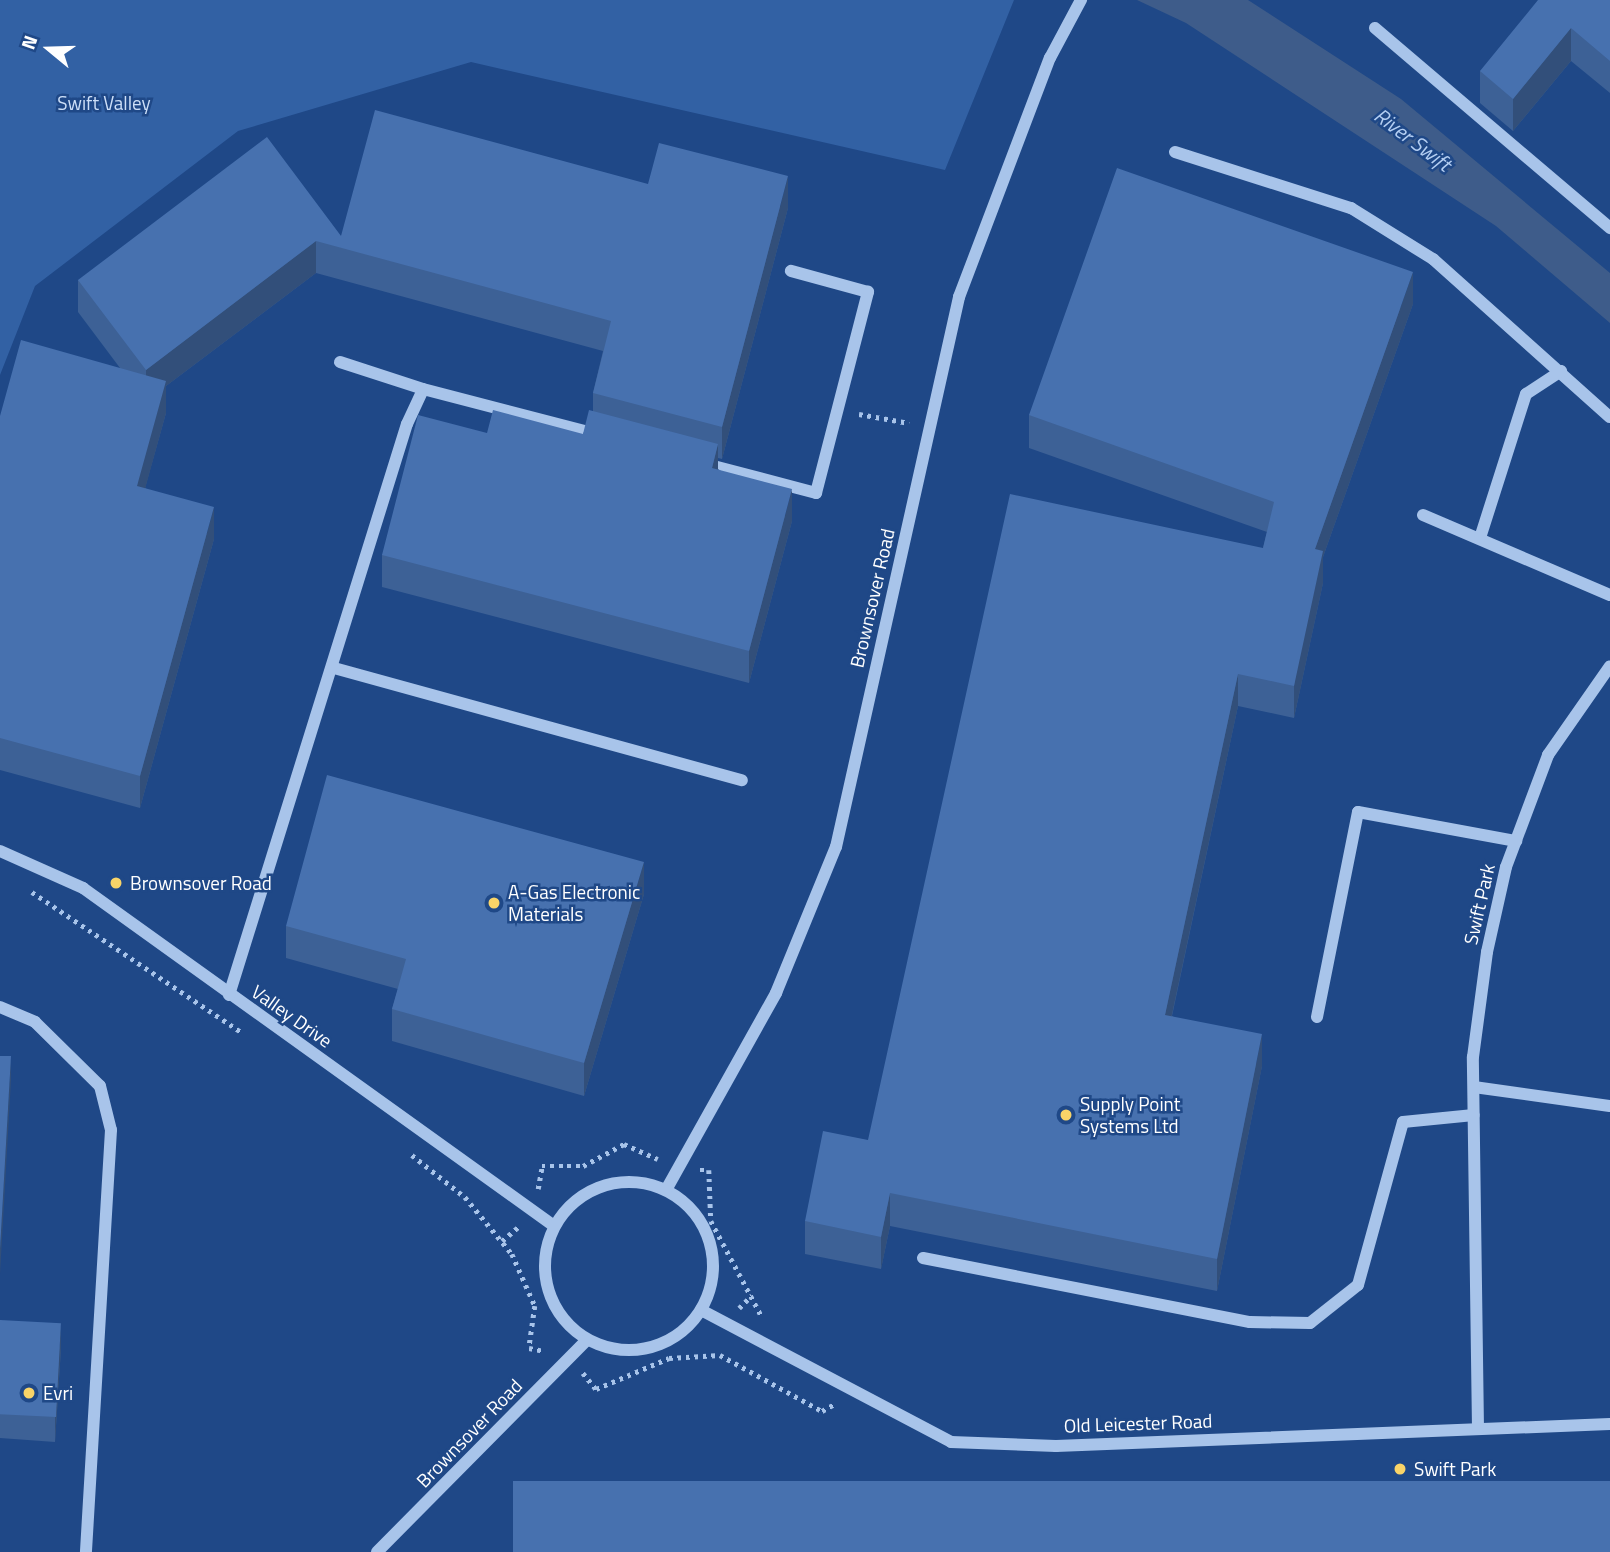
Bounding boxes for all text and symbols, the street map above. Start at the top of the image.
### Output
north arrow [14,14,84,84]
text: N [13,31,45,53]
park label: Swift Valley [57,92,151,114]
water label: River Swift [1370,102,1456,176]
street label: Brownsover Road [845,526,899,670]
street label: Swift Park [1459,861,1499,947]
place label: Brownsover Road [130,872,272,894]
marker: Brownsover Road [108,875,124,891]
place label: A-Gas Electronic Materials [508,881,640,925]
marker: A-Gas Electronic Materials [486,895,502,911]
street label: Valley Drive [247,980,337,1052]
place label: Supply Point Systems Ltd [1080,1093,1180,1137]
marker: Supply Point Systems Ltd [1058,1107,1074,1123]
street label: Brownsover Road [412,1374,526,1492]
place label: Evri [43,1382,73,1404]
marker: Evri [21,1385,37,1401]
street label: Old Leicester Road [1063,1409,1213,1437]
place label: Swift Park [1414,1458,1496,1480]
marker: Swift Park [1392,1461,1408,1477]

